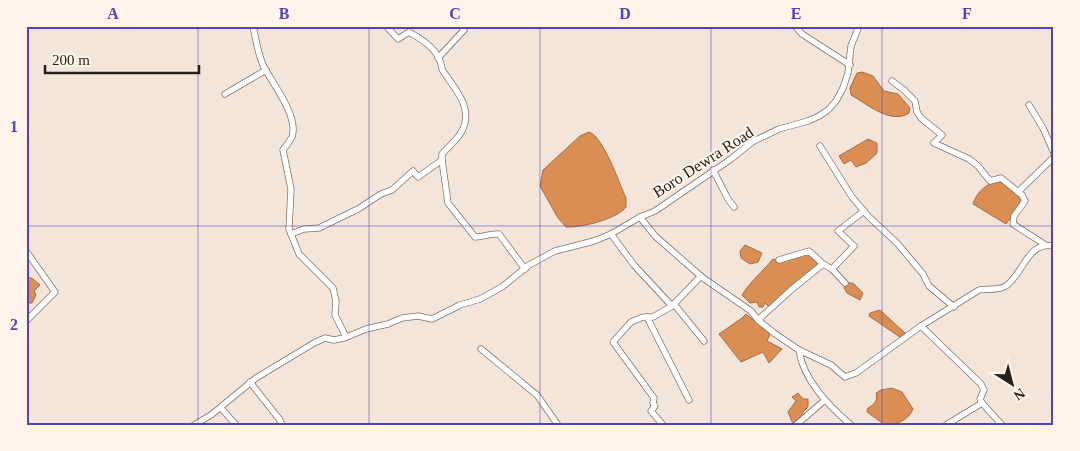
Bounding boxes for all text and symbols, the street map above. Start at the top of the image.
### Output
text: A [107,5,119,22]
text: B [279,5,290,22]
text: C [449,5,461,22]
text: D [619,5,631,22]
text: E [791,5,801,22]
text: F [962,5,972,22]
scale bar [45,42,199,74]
text: 200 m [52,52,90,68]
text: 1 [10,118,18,135]
street label: Boro Dewra Road [650,123,756,201]
text: 2 [10,316,18,333]
north arrow [988,358,1038,408]
text: N [1011,385,1028,403]

